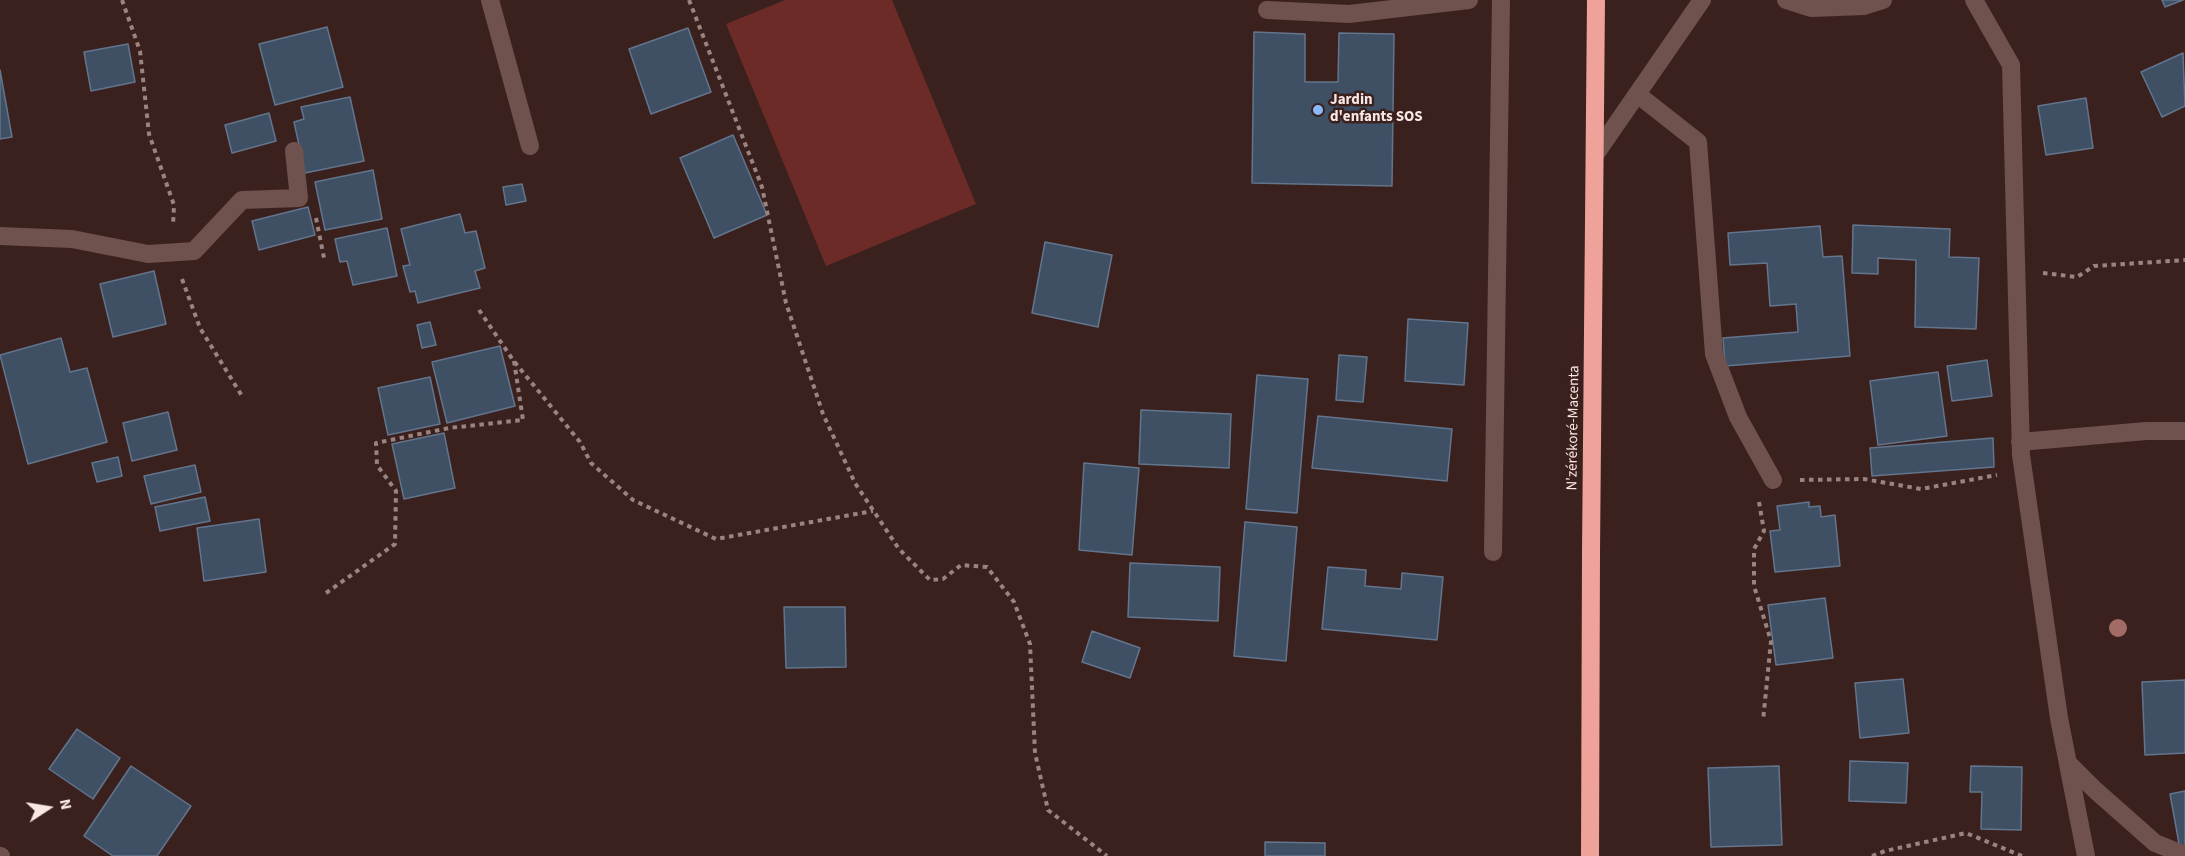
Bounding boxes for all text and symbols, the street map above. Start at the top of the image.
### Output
place label: Jardin d'enfants SOS [1330,92,1423,127]
marker: Jardin d'enfants SOS [1311,103,1325,117]
street label: N'zérékoré-Macenta [1564,365,1584,491]
north arrow [18,778,78,838]
text: N [54,797,77,812]

